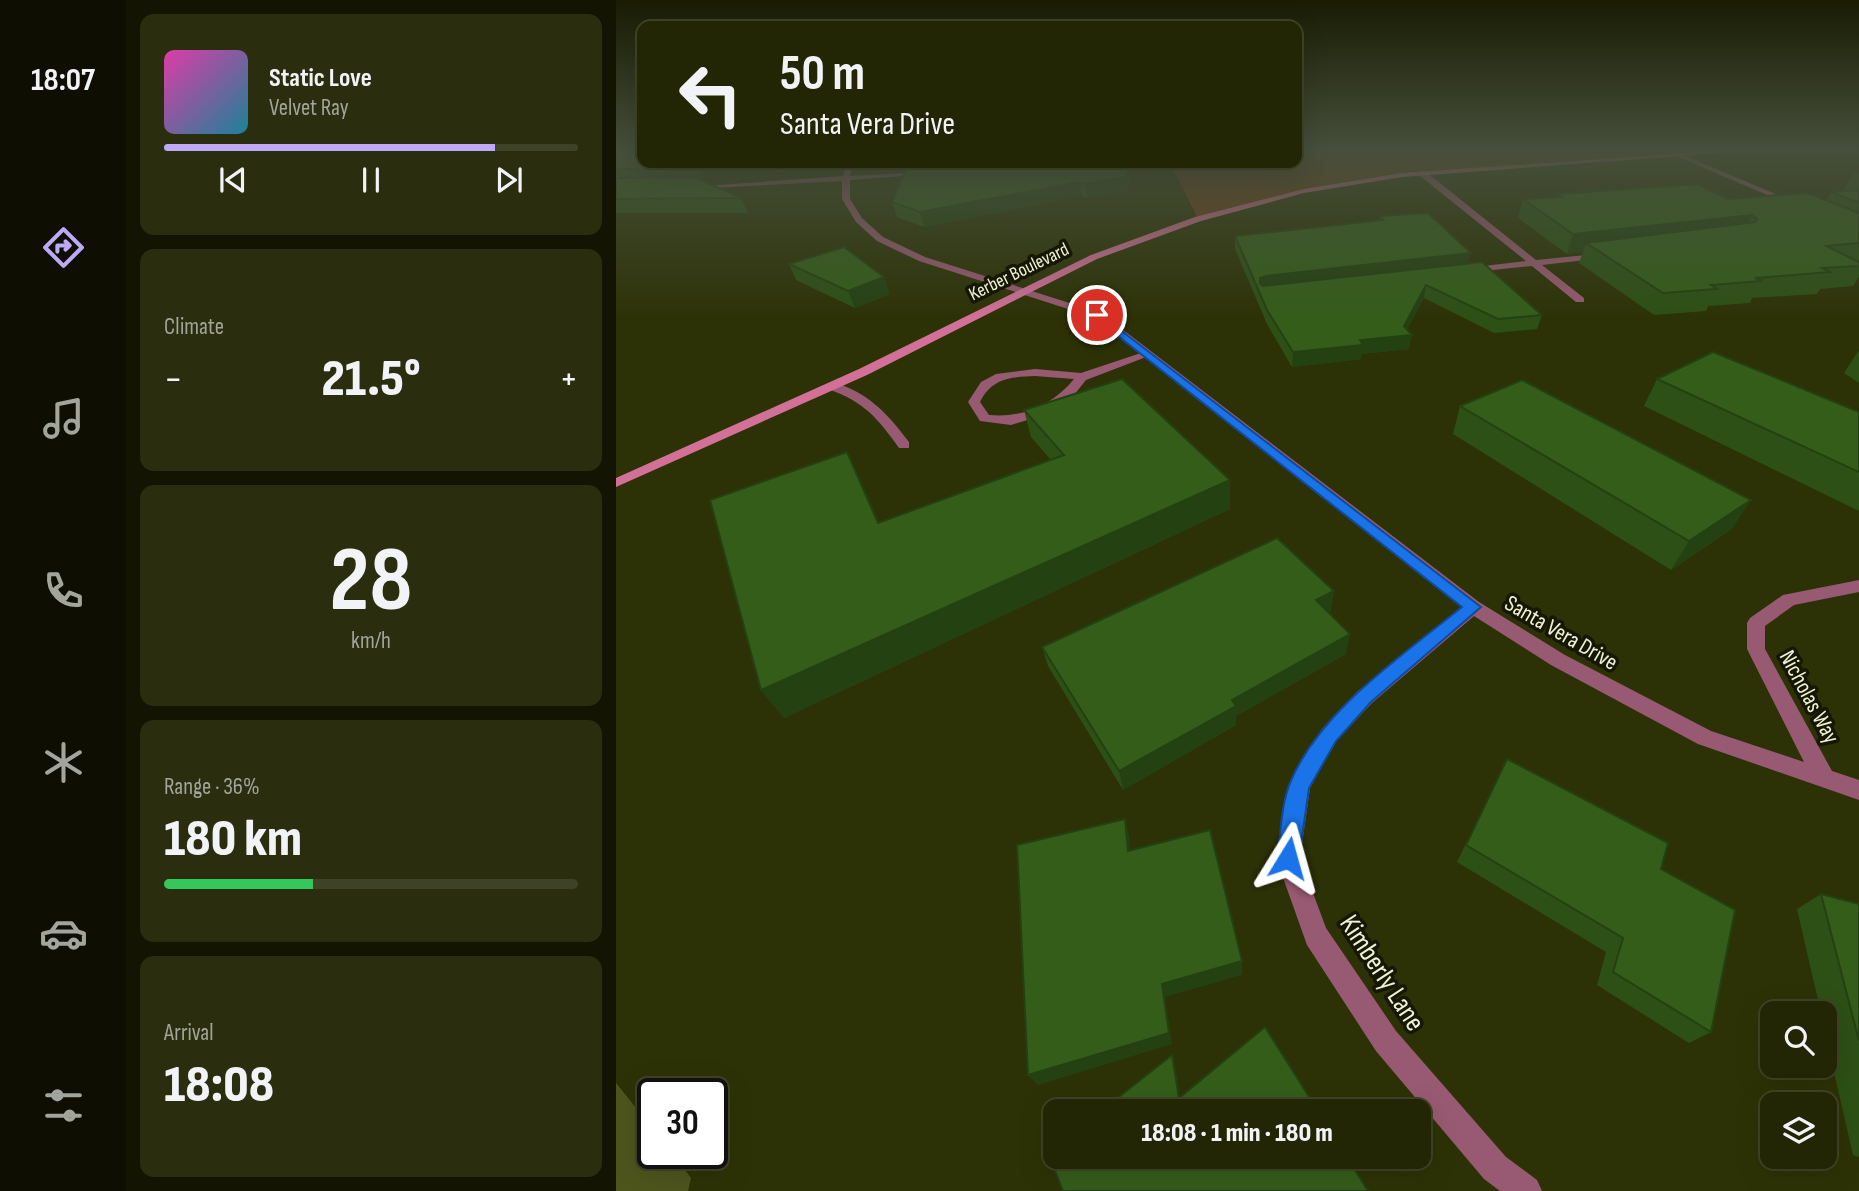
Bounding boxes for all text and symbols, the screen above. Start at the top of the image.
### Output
text: 50 m [780,45,865,104]
icon: left [665,49,756,140]
text: 18:07 [31,61,95,100]
text: Static Love [269,63,372,94]
text: Velvet Ray [269,94,349,122]
text: Santa Vera Drive [780,105,955,144]
icon: previous [214,161,252,199]
icon: pause [352,161,390,199]
icon: next [490,161,528,199]
icon: directions [39,223,88,272]
street label: Kerber Boulevard [965,238,1073,306]
pin [1067,285,1127,345]
icon: arrive [1078,296,1116,334]
text: Climate [164,313,224,341]
text: 21.5° [321,348,421,411]
text: − [164,357,183,402]
text: + [559,357,578,402]
icon: music [39,394,88,443]
text: 28 [330,527,412,636]
icon: phone [39,566,88,615]
street label: Santa Vera Drive [1499,589,1623,677]
text: km/h [351,627,391,655]
street label: Nicholas Way [1773,646,1845,749]
icon: climate [39,738,88,787]
text: Range · 36% [164,773,260,801]
text: 180 km [164,808,302,871]
position arrow [1251,821,1325,895]
icon: car [39,909,88,958]
street label: Kimberly Lane [1332,909,1432,1037]
map controls [1760,1001,1837,1169]
button: search [1760,1001,1837,1078]
text: Arrival [164,1019,213,1047]
text: 18:08 [164,1054,274,1117]
speed limit sign: 30 [637,1078,728,1169]
icon: filters [39,1081,88,1130]
button: layers [1760,1092,1837,1169]
text: 18:08 · 1 min · 180 m [1141,1118,1333,1149]

